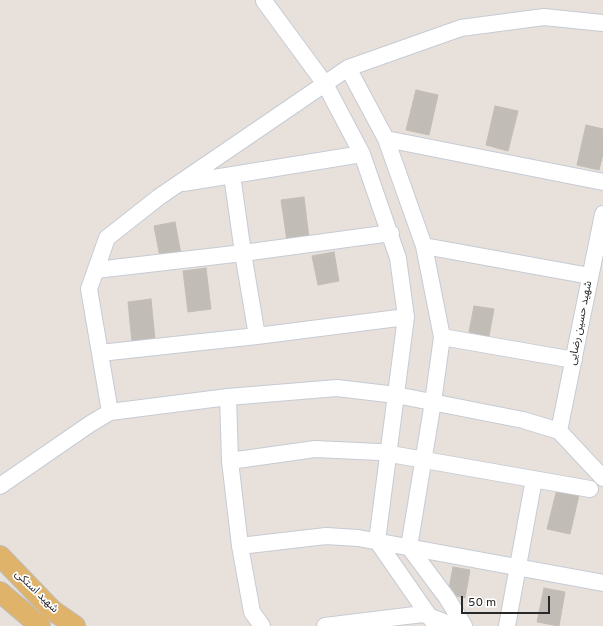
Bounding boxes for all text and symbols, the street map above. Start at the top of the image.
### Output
street label: شهید حسین رضایی [566,280,596,366]
street label: شهید استکی [11,568,61,616]
scale bar [463,588,552,614]
text: 50 m [468,595,496,611]

